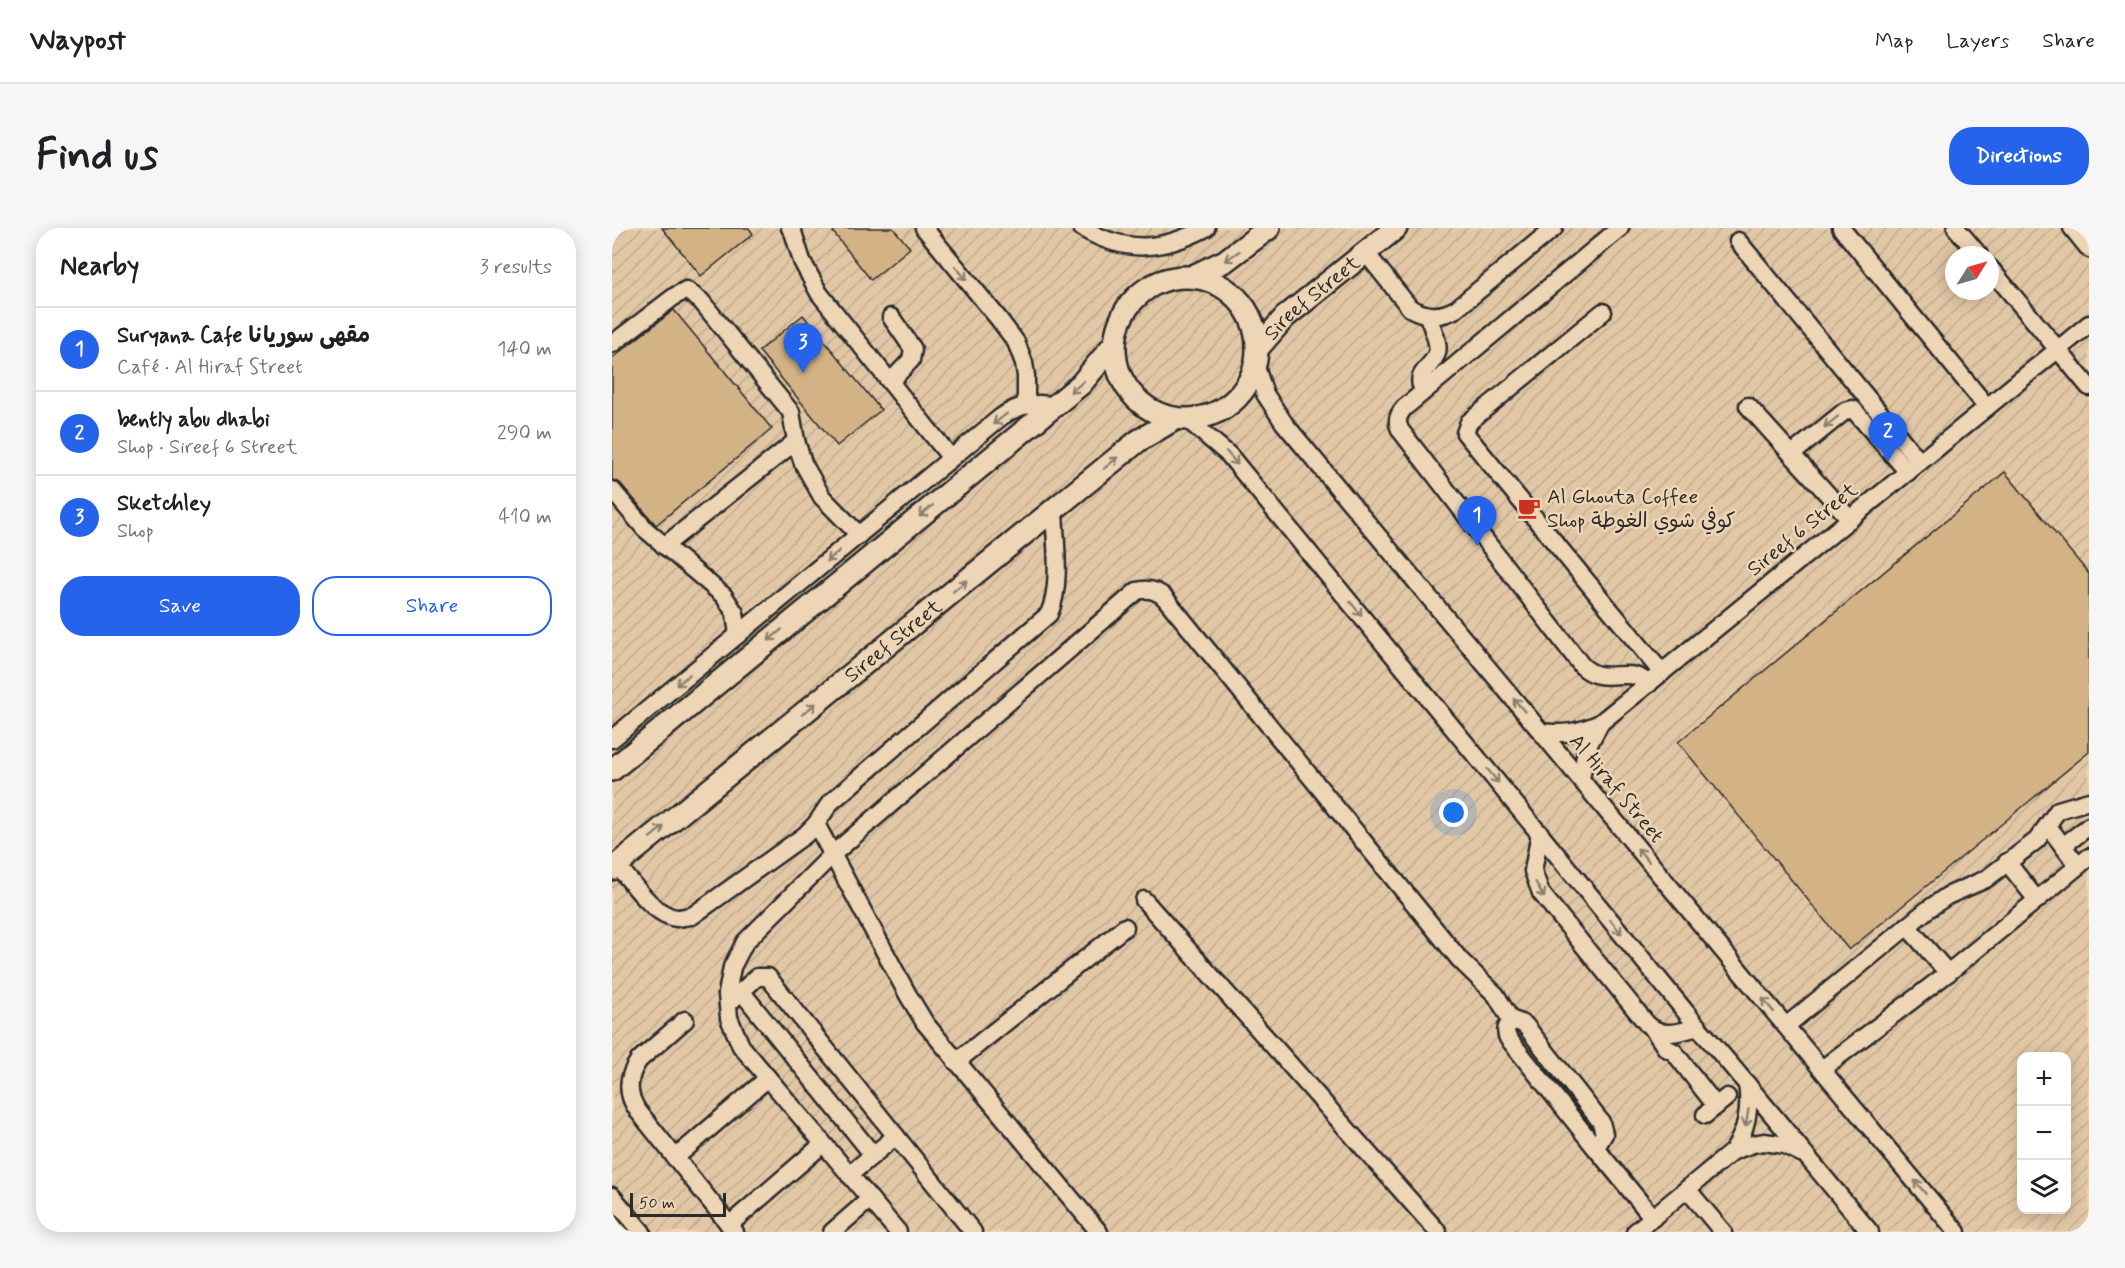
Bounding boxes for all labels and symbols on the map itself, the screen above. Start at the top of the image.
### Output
north arrow [1945,246,1999,300]
street label: Sireef Street [1258,249,1367,347]
one-way arrow [1225,250,1241,262]
one-way arrow [955,265,968,281]
pin: 3 [784,324,822,373]
one-way arrow [1069,380,1084,394]
one-way arrow [992,412,1008,425]
pin: 2 [1868,412,1908,462]
one-way arrow [1824,415,1839,429]
one-way arrow [1225,450,1239,465]
one-way arrow [1103,457,1119,470]
street label: Sireef 6 Street [1741,476,1864,583]
place label: Al Ghouta Coffee Shop كوفي شوي الغوطة [1547,483,1735,535]
cafe icon: Al Ghouta Coffee Shop كوفي شوي الغوطة [1516,495,1542,521]
pin: 1 [1458,496,1496,546]
one-way arrow [918,504,934,517]
one-way arrow [826,549,841,563]
one-way arrow [952,580,968,593]
street label: Sireef Street [839,593,949,690]
one-way arrow [1349,601,1362,617]
one-way arrow [768,628,784,641]
one-way arrow [675,674,691,687]
one-way arrow [1512,697,1525,713]
one-way arrow [801,702,816,716]
street label: Al Hiraf Street [1562,728,1670,849]
one-way arrow [1486,768,1499,784]
your location [1439,798,1468,827]
one-way arrow [649,825,665,838]
one-way arrow [1637,847,1650,863]
one-way arrow [1534,881,1546,898]
one-way arrow [1610,919,1623,935]
one-way arrow [1761,998,1775,1013]
one-way arrow [1741,1108,1752,1127]
one-way arrow [1913,1180,1927,1195]
scale bar [630,1190,726,1218]

